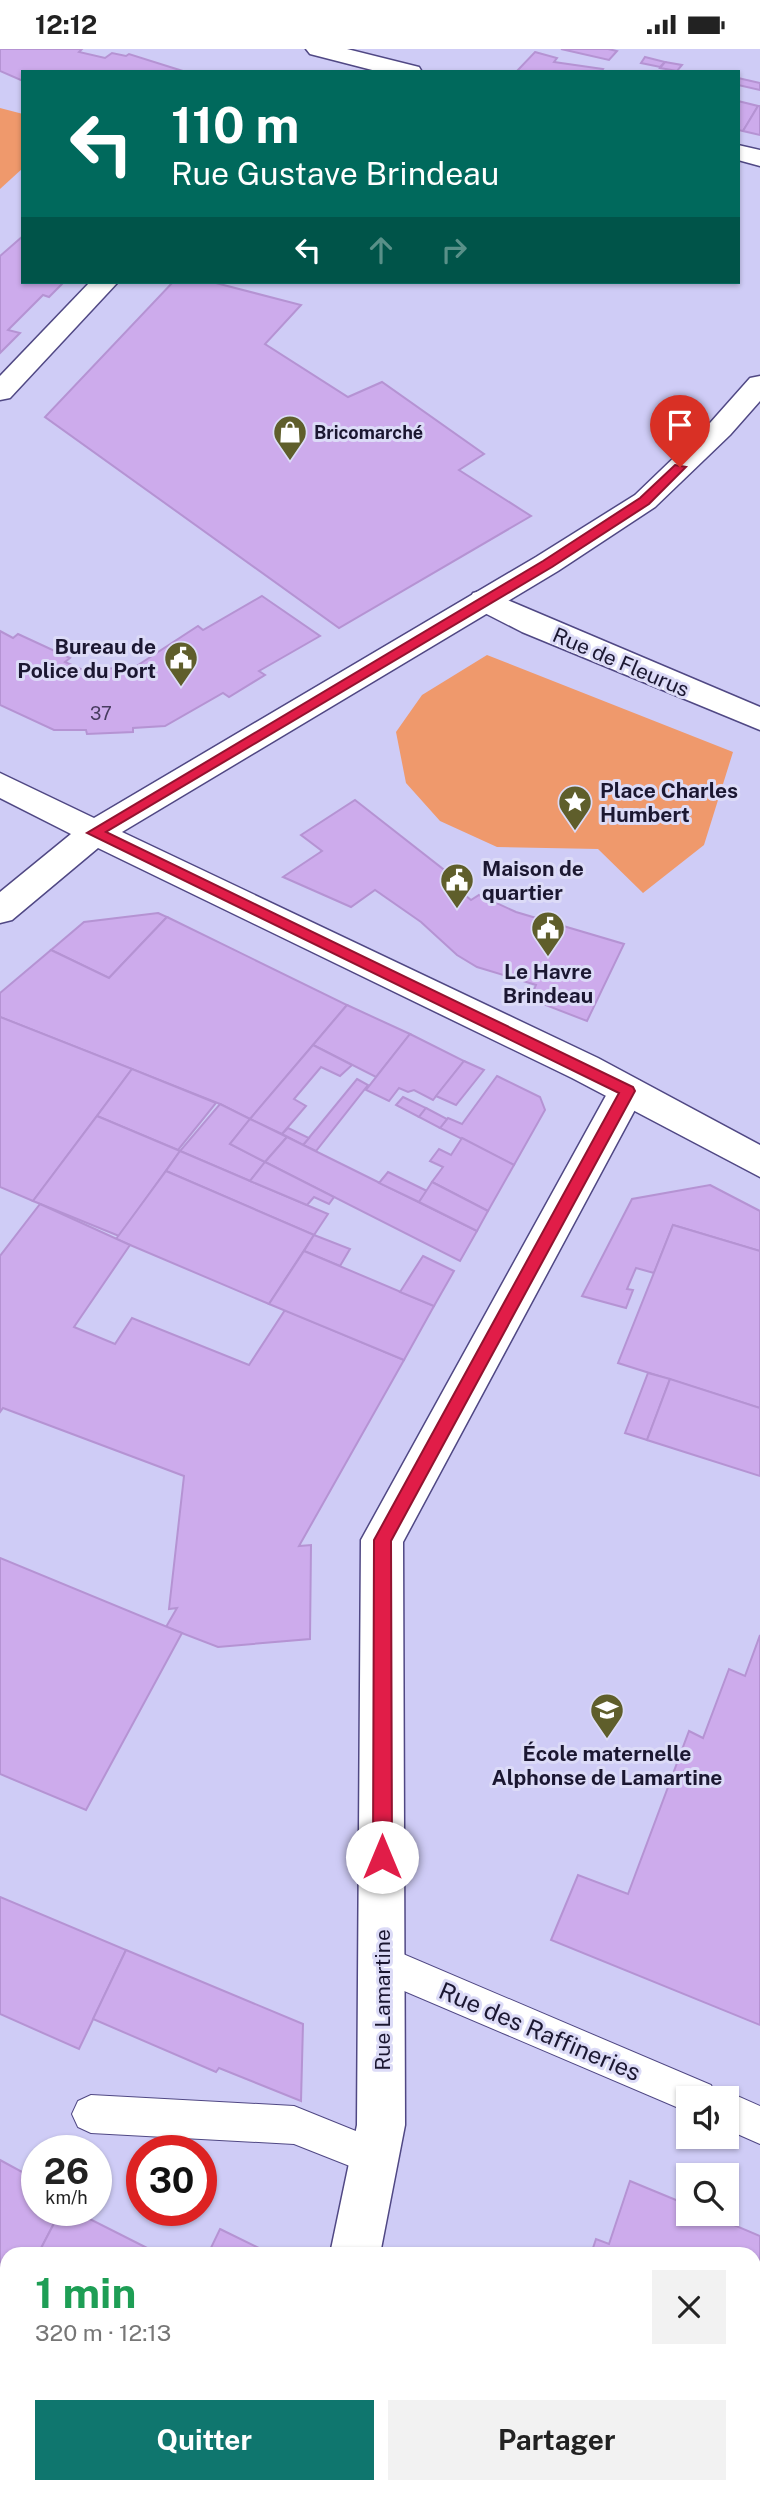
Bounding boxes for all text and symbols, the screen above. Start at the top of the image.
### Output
text: 12:12 [35,9,97,40]
text: 110 m [171,96,299,154]
icon: left [56,98,147,189]
text: Rue Gustave Brindeau [171,155,499,192]
icon: left [289,231,327,269]
icon: ahead [362,231,400,269]
icon: right [435,231,473,269]
pin [650,395,710,467]
icon: arrive [661,406,699,444]
shop icon: Bricomarché [271,413,309,462]
place label: Bricomarché [314,422,423,443]
street label: Rue de Fleurus [549,622,693,702]
place label: Bureau de Police du Port [17,634,156,683]
public building icon: Bureau de Police du Port [162,639,200,688]
house number: 37 [90,703,112,724]
place label: Place Charles Humbert [600,778,738,827]
place icon: Place Charles Humbert [556,783,594,832]
place label: Maison de quartier [482,856,584,905]
public building icon: Maison de quartier [438,861,476,910]
public building icon: Le Havre Brindeau [529,909,567,958]
place label: Le Havre Brindeau [503,959,593,1008]
school or university icon: École maternelle Alphonse de Lamartine [588,1691,626,1740]
place label: École maternelle Alphonse de Lamartine [492,1741,722,1790]
position arrow [345,1820,419,1894]
street label: Rue Lamartine [370,1929,395,2071]
street label: Rue des Raffineries [435,1976,645,2086]
map controls [676,2086,739,2226]
button: sound [676,2086,739,2149]
speed limit sign: 30 [126,2135,217,2226]
text: 26 [44,2151,89,2192]
button: search [676,2163,739,2226]
text: km/h [45,2187,88,2208]
text: 1 min [35,2268,136,2317]
button: close [652,2270,726,2344]
text: 320 m · 12:13 [35,2319,171,2346]
button: Quitter [35,2400,374,2480]
button: Partager [388,2400,726,2480]

